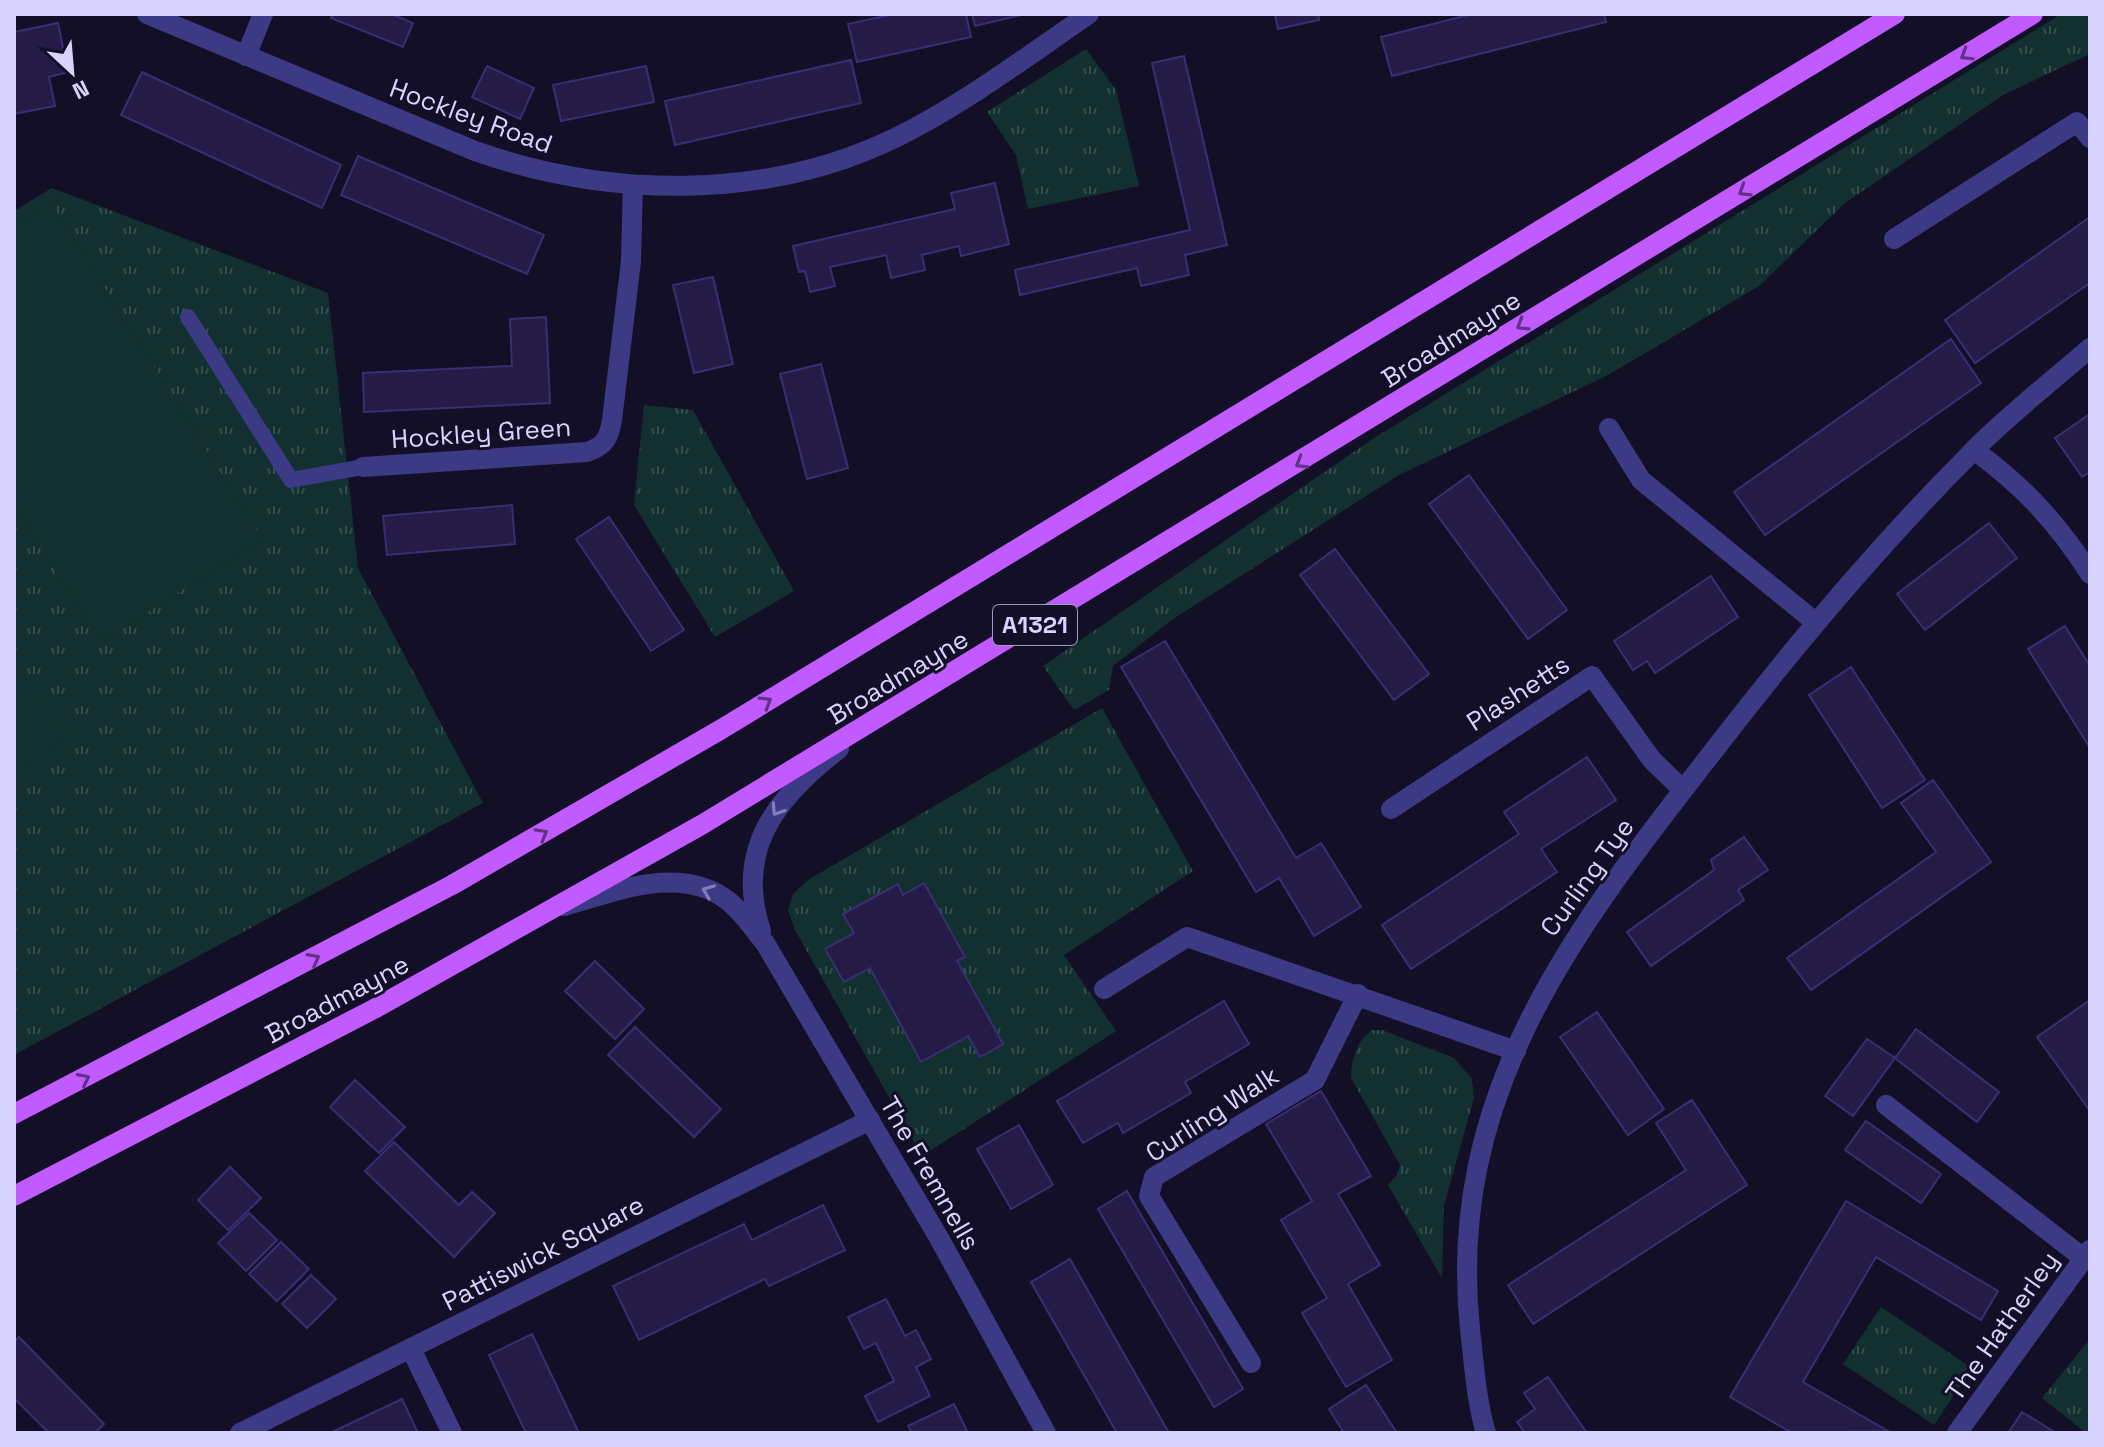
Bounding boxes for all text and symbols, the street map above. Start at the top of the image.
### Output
north arrow [32,32,112,112]
one-way arrow [1960,45,1975,60]
street label: Hockley Road [385,71,557,161]
text: N [68,74,94,106]
one-way arrow [1739,181,1753,196]
street label: Broadmayne [1375,283,1527,395]
one-way arrow [1516,316,1531,331]
street label: Hockley Green [390,410,572,456]
one-way arrow [1295,453,1310,468]
road number: A1321 [993,605,1077,645]
street label: Broadmayne [821,622,975,732]
street label: Plashetts [1460,647,1576,739]
one-way arrow [757,697,772,712]
one-way arrow [772,801,787,815]
street label: Curling Tye [1533,811,1641,943]
one-way arrow [534,828,548,843]
one-way arrow [702,885,716,901]
street label: Broadmayne [259,947,415,1051]
one-way arrow [306,953,320,968]
street label: Curling Walk [1139,1058,1285,1170]
one-way arrow [75,1074,90,1089]
street label: The Fremnells [872,1090,988,1256]
street label: Pattiswick Square [436,1187,650,1319]
street label: The Hatherley [1938,1244,2066,1408]

